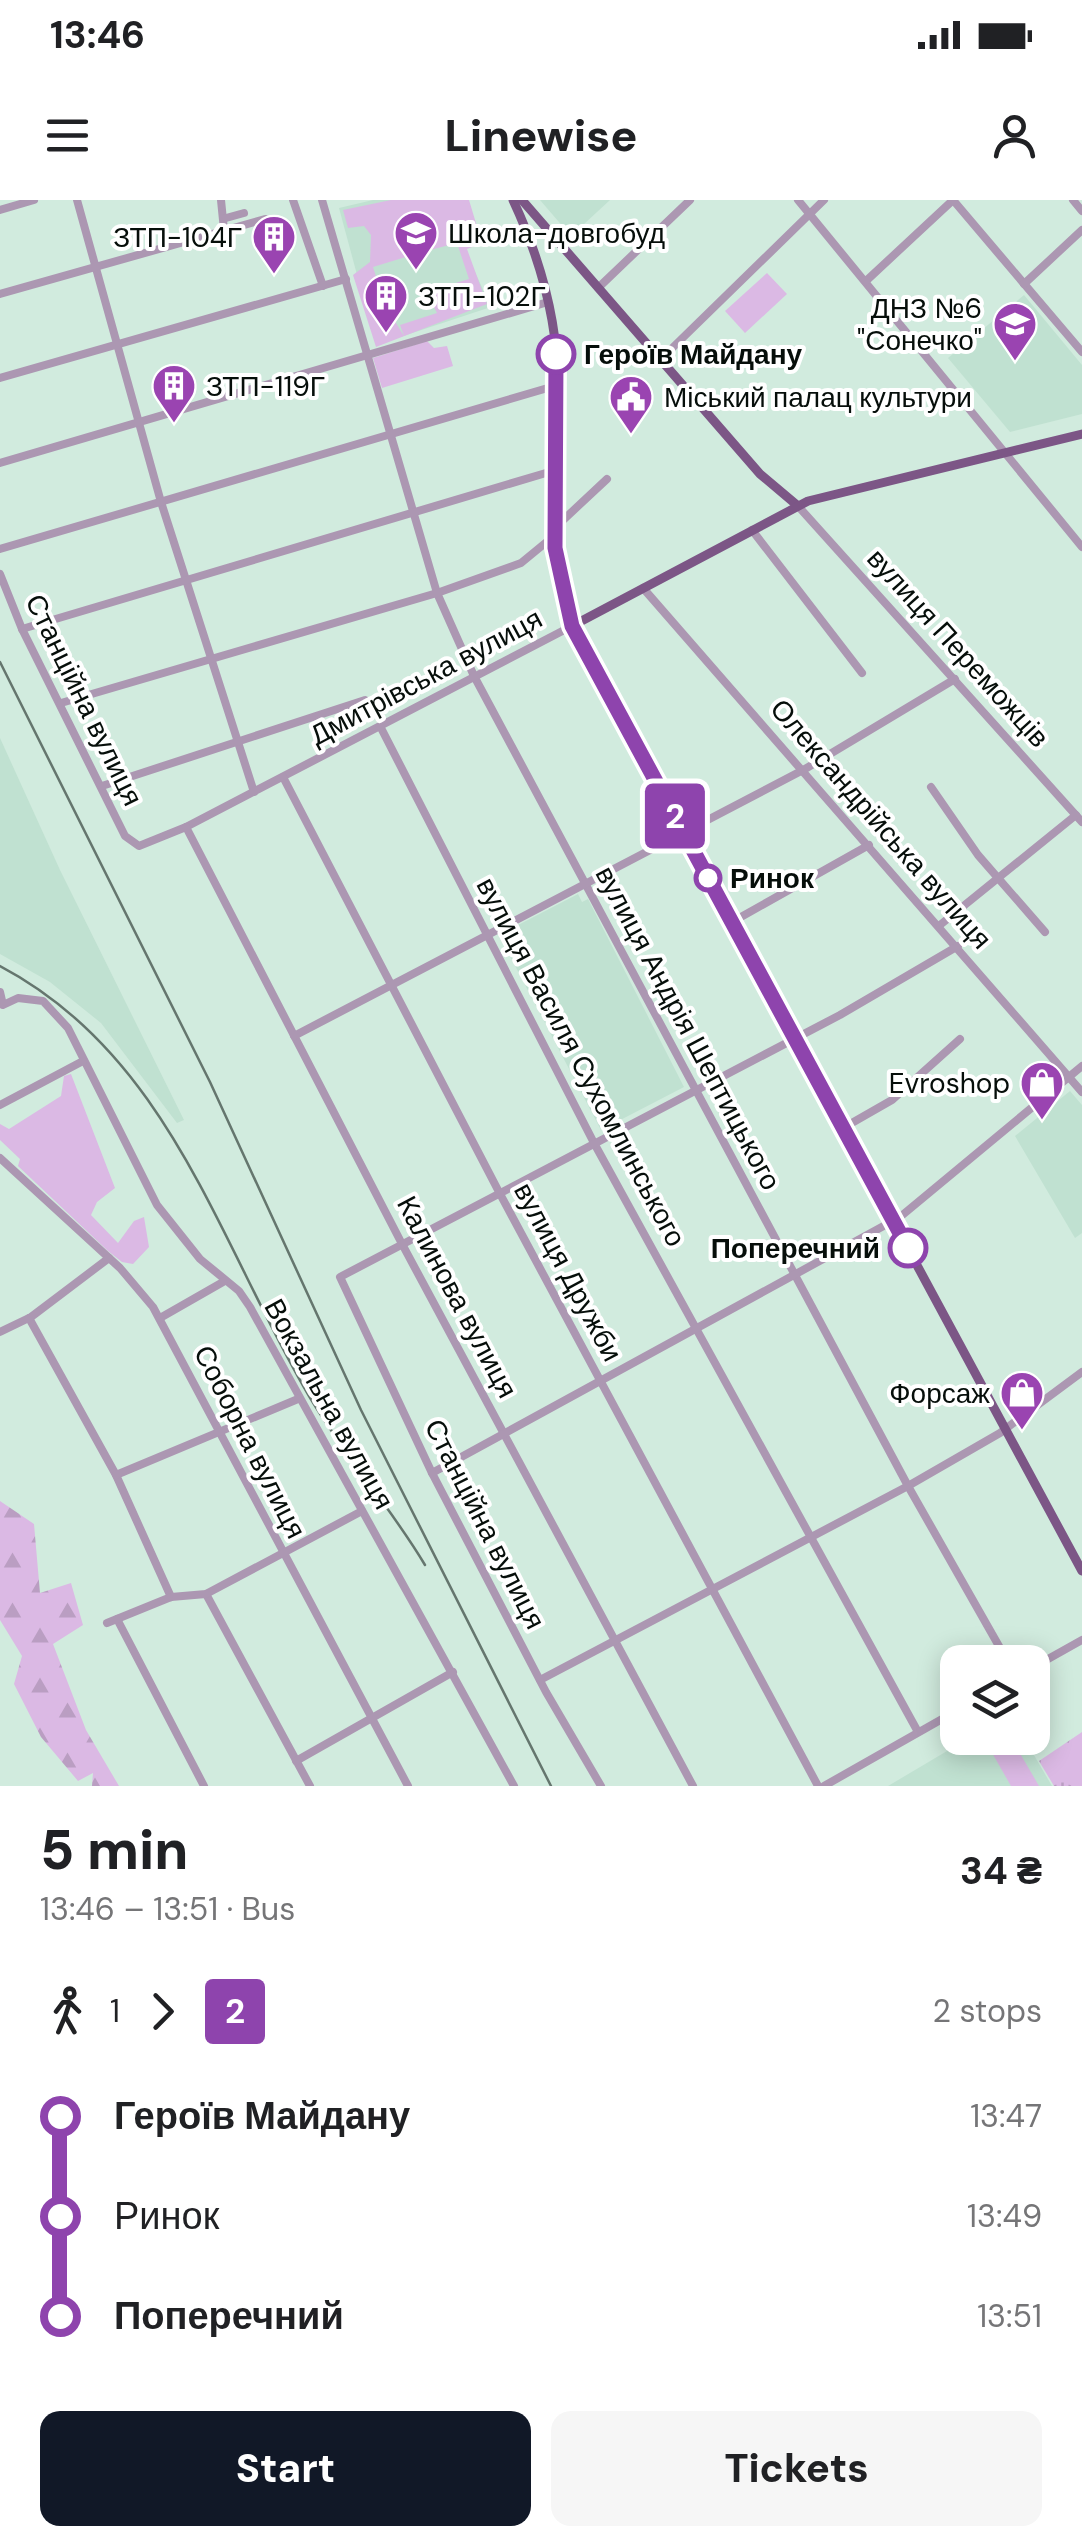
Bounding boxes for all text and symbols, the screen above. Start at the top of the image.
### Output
text: 13:46 [50,10,145,60]
text: Linewise [445,106,637,165]
icon: menu [40,108,95,163]
icon: person [987,108,1042,163]
school or university icon: Школа-довгобуд [393,210,439,271]
building icon: ЗТП-104Г [251,214,297,275]
place label: Школа-довгобуд [448,215,665,252]
place label: ЗТП-104Г [113,219,242,256]
building icon: ЗТП-102Г [363,273,409,334]
place label: ЗТП-102Г [418,278,546,315]
place label: ДНЗ №6 "Сонечко" [857,290,982,359]
school or university icon: ДНЗ №6 "Сонечко" [992,301,1038,362]
marker: Героїв Майдану [537,335,575,373]
place label: Героїв Майдану [584,336,803,373]
building icon: ЗТП-119Г [151,363,197,424]
place label: ЗТП-119Г [206,368,325,405]
public building icon: Міський палац культури [608,374,654,435]
place label: Міський палац культури [664,379,972,416]
street label: вулиця Переможців [859,541,1057,755]
street label: Станційна вулиця [17,588,151,812]
street label: Дмитрівська вулиця [303,600,549,754]
street label: Олександрійська вулиця [762,691,1000,957]
line badge: 2 [642,784,708,848]
text: 2 [665,793,685,839]
street label: вулиця Андрія Шептицького [587,860,789,1196]
place label: Ринок [730,860,815,897]
marker: Ринок [695,865,721,891]
street label: вулиця Василя Сухомлинського [468,871,694,1253]
shop icon: Evroshop [1019,1060,1065,1121]
place label: Evroshop [889,1065,1010,1102]
street label: вулиця Дружби [505,1176,631,1368]
street label: Калинова вулиця [388,1190,526,1404]
marker: Поперечний [889,1229,927,1267]
place label: Поперечний [711,1230,880,1267]
street label: Вокзальна вулиця [256,1292,402,1516]
street label: Соборна вулиця [185,1339,315,1545]
shop icon: Форсаж [999,1370,1045,1431]
place label: Форсаж [889,1375,990,1412]
street label: Станційна вулиця [416,1413,554,1635]
map controls [940,1645,1050,1755]
button: layers [940,1645,1050,1755]
text: 5 min [40,1814,188,1886]
text: 34 ₴ [960,1846,1042,1896]
text: 13:46 – 13:51 · Bus [40,1888,295,1930]
icon: walk [40,1984,95,2039]
icon: forward [135,1984,190,2039]
text: 2 [225,1988,245,2034]
text: 1 [110,1990,120,2032]
text: 2 stops [933,1990,1042,2032]
text: Героїв Майдану [114,2091,410,2141]
text: 13:47 [970,2095,1042,2137]
text: Ринок [114,2191,219,2241]
text: 13:49 [967,2195,1042,2237]
text: Поперечний [114,2291,344,2341]
text: 13:51 [977,2295,1042,2337]
button: Start [40,2411,531,2526]
button: Tickets [551,2411,1042,2526]

